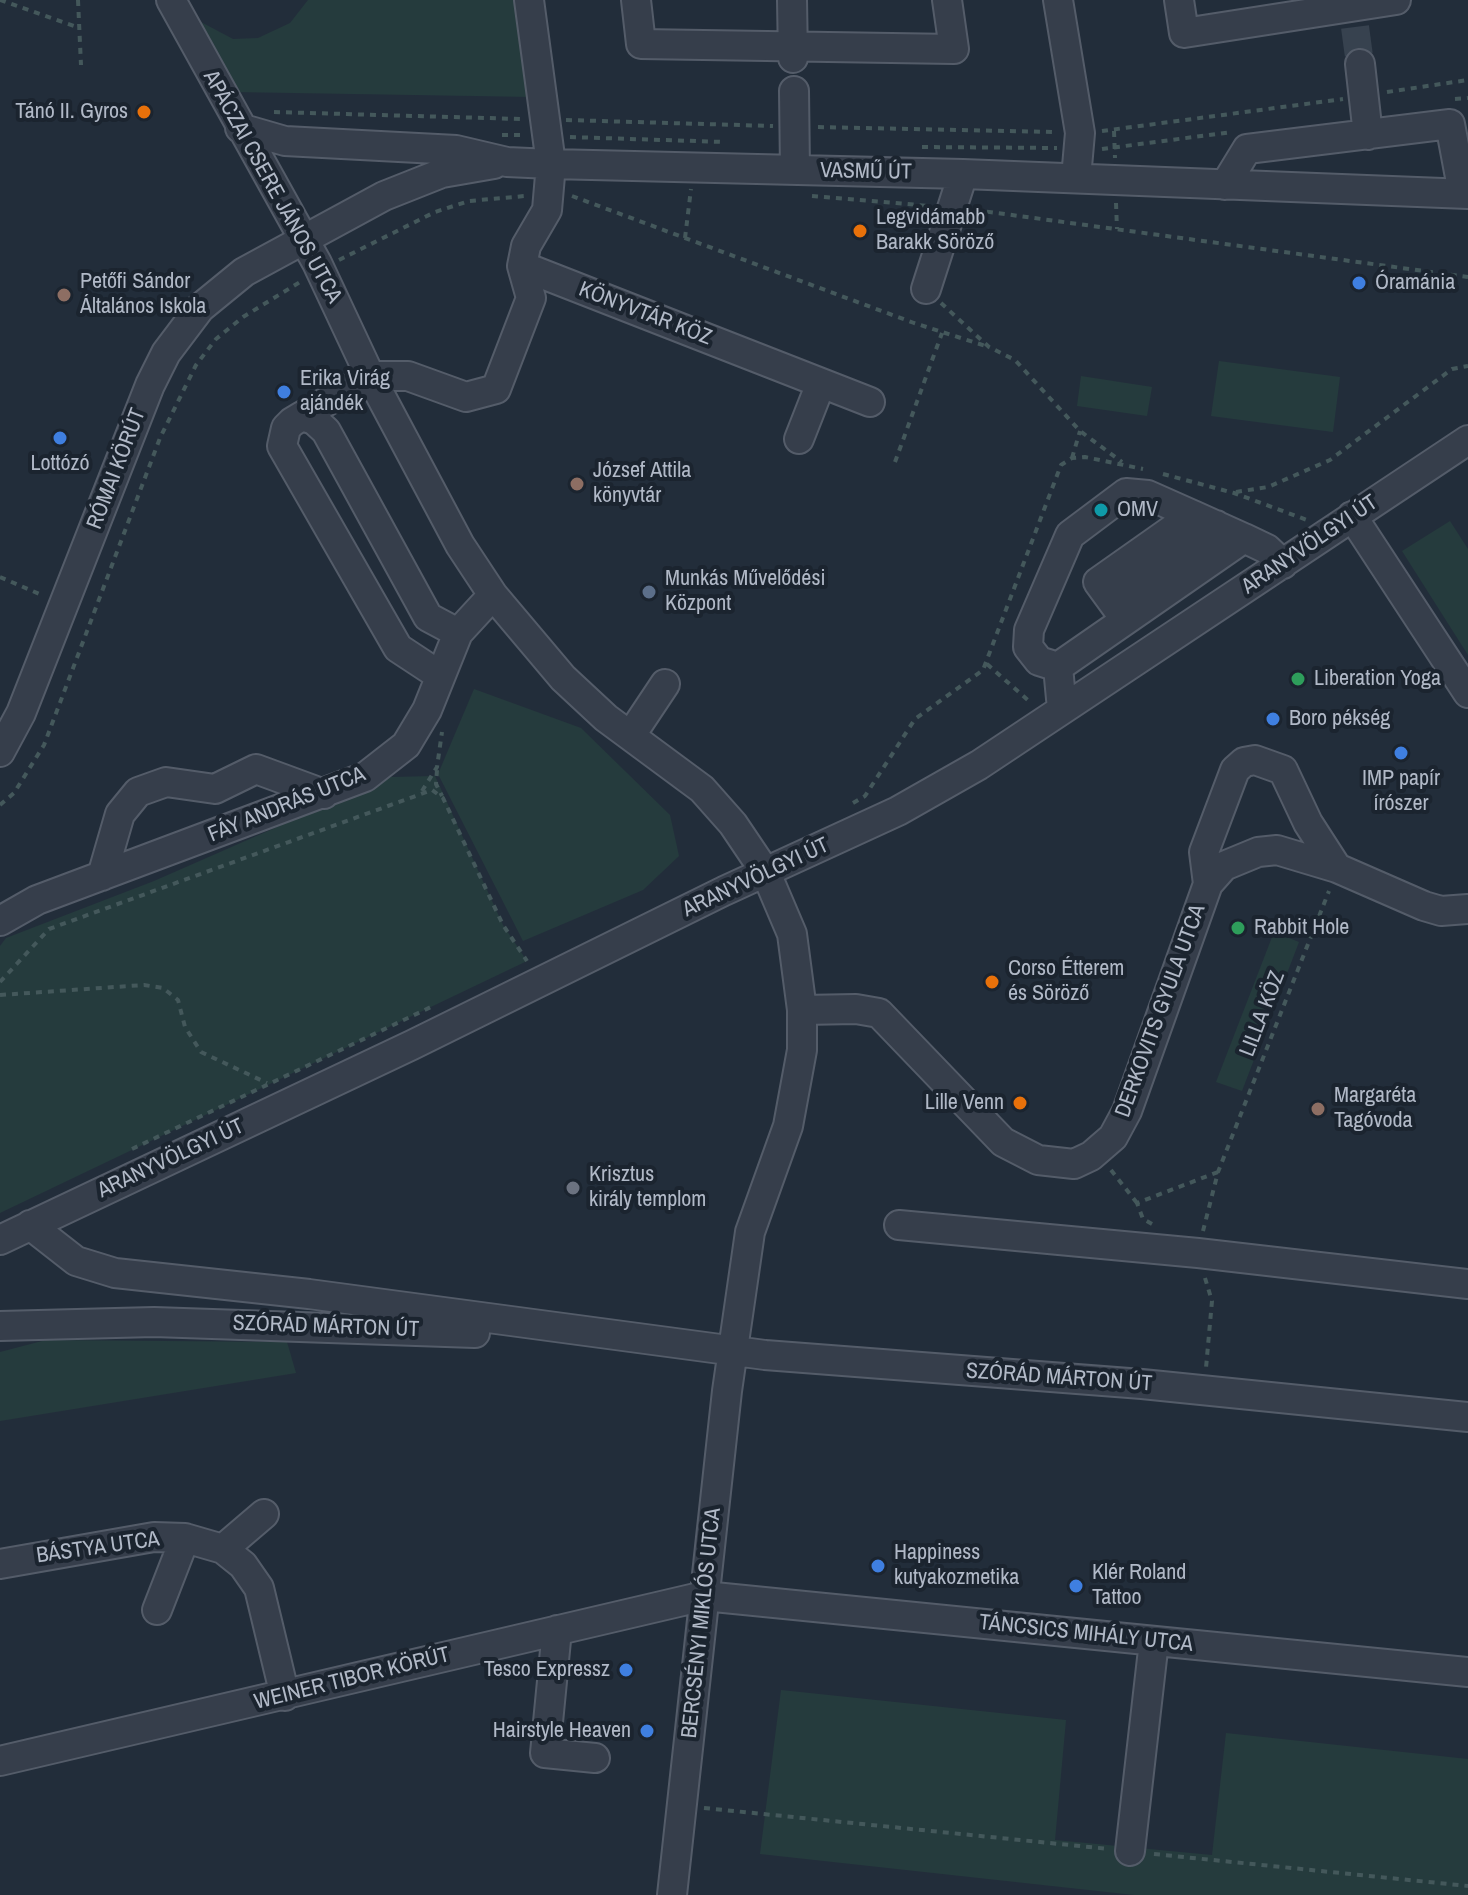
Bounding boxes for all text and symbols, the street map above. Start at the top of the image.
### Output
street label: APÁCZAI CSERE JÁNOS UTCA [197,66,347,308]
place label: Tánó II. Gyros [15,99,128,125]
marker: Tánó II. Gyros [135,103,153,121]
street label: VASMŰ ÚT [820,158,912,186]
place label: Legvidámabb Barakk Söröző [876,205,994,256]
marker: Legvidámabb Barakk Söröző [851,222,869,240]
place label: Petőfi Sándor Általános Iskola [80,269,206,320]
place label: Óramánia [1375,270,1455,296]
marker: Óramánia [1350,274,1368,292]
street label: KÖNYVTÁR KÖZ [575,277,715,351]
marker: Petőfi Sándor Általános Iskola [55,286,73,304]
place label: Erika Virág ajándék [300,366,390,418]
marker: Erika Virág ajándék [275,383,293,401]
street label: RÓMAI KÖRÚT [82,405,152,533]
marker: Lottózó [51,429,69,447]
place label: Lottózó [30,451,90,477]
place label: József Attila könyvtár [593,458,691,510]
marker: József Attila könyvtár [568,475,586,493]
street label: ARANYVÖLGYI ÚT [1237,490,1383,600]
place label: OMV [1117,497,1158,523]
marker: OMV [1092,501,1110,519]
place label: Munkás Művelődési Központ [665,566,825,618]
marker: Munkás Művelődési Központ [640,583,658,601]
place label: Liberation Yoga [1314,666,1441,692]
marker: Liberation Yoga [1289,670,1307,688]
place label: Boro pékség [1289,706,1390,732]
marker: Boro pékség [1264,710,1282,728]
marker: IMP papír írószer [1392,744,1410,762]
street label: FÁY ANDRÁS UTCA [205,761,369,849]
place label: IMP papír írószer [1362,766,1440,818]
street label: ARANYVÖLGYI ÚT [679,833,833,923]
street label: DERKOVITS GYULA UTCA [1110,901,1212,1121]
place label: Rabbit Hole [1254,915,1349,941]
marker: Rabbit Hole [1229,919,1247,937]
place label: Corso Étterem és Söröző [1008,956,1124,1008]
street label: LILLA KÖZ [1235,968,1291,1060]
marker: Corso Étterem és Söröző [983,973,1001,991]
place label: Margaréta Tagóvoda [1334,1083,1416,1134]
place label: Lille Venn [925,1090,1004,1116]
marker: Lille Venn [1011,1094,1029,1112]
marker: Margaréta Tagóvoda [1309,1100,1327,1118]
street label: ARANYVÖLGYI ÚT [94,1114,248,1204]
place label: Krisztus király templom [589,1162,706,1214]
marker: Krisztus király templom [564,1179,582,1197]
street label: SZÓRÁD MÁRTON ÚT [232,1311,420,1343]
street label: SZÓRÁD MÁRTON ÚT [965,1358,1153,1398]
street label: BERCSÉNYI MIKLÓS UTCA [677,1506,727,1740]
street label: BÁSTYA UTCA [35,1526,161,1570]
place label: Happiness kutyakozmetika [894,1540,1019,1592]
marker: Happiness kutyakozmetika [869,1557,887,1575]
place label: Klér Roland Tattoo [1092,1560,1186,1612]
marker: Klér Roland Tattoo [1067,1577,1085,1595]
street label: TÁNCSICS MIHÁLY UTCA [978,1610,1194,1658]
street label: WEINER TIBOR KÖRÚT [252,1642,452,1716]
place label: Tesco Expressz [484,1657,610,1683]
marker: Tesco Expressz [617,1661,635,1679]
place label: Hairstyle Heaven [493,1718,631,1744]
marker: Hairstyle Heaven [638,1722,656,1740]

